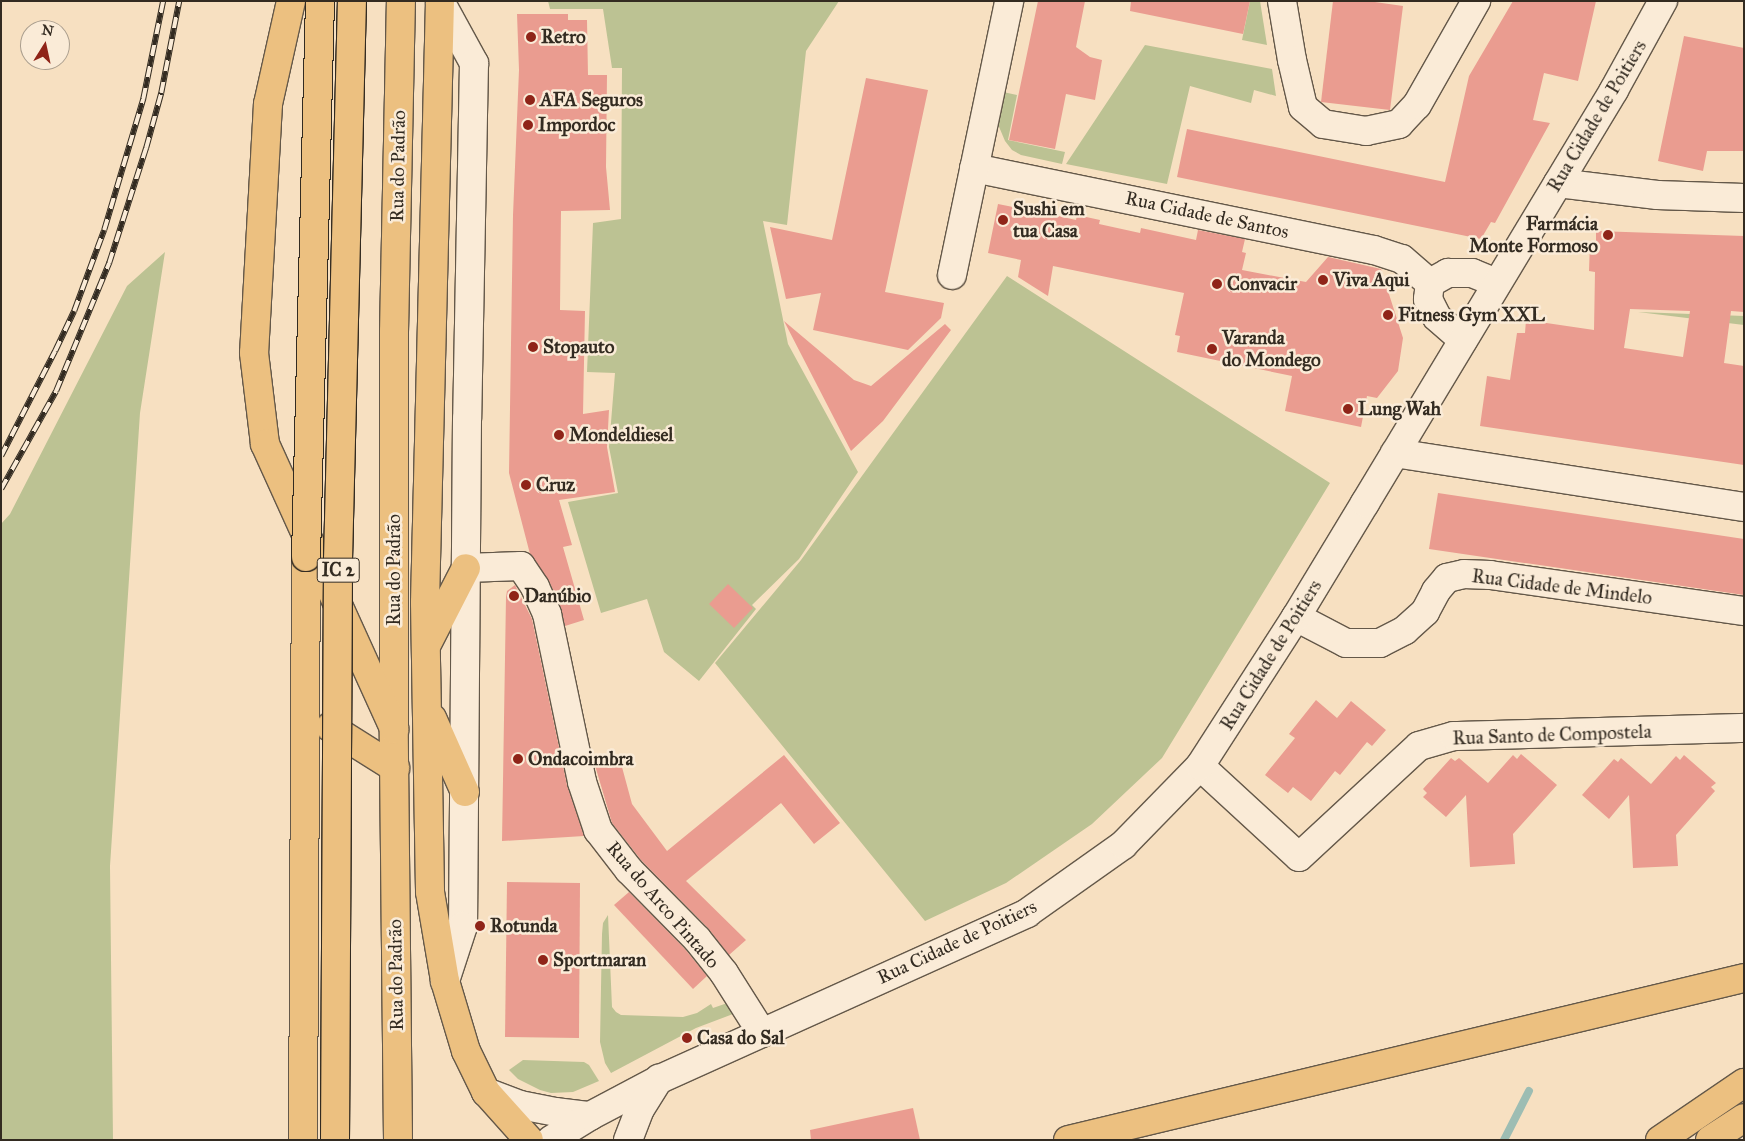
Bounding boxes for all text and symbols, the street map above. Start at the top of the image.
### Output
north arrow [20,20,70,70]
text: N [40,21,55,40]
place label: Retro [541,26,586,48]
marker: Retro [525,31,537,43]
street label: Rua Cidade de Poitiers [1543,36,1651,196]
place label: AFA Seguros [540,89,643,111]
marker: AFA Seguros [524,94,536,106]
street label: Rua do Padrão [386,110,410,222]
place label: Impordoc [538,114,616,136]
marker: Impordoc [522,119,534,131]
street label: Rua Cidade de Santos [1123,187,1291,243]
place label: Sushi em tua Casa [1013,198,1085,242]
place label: Farmácia Monte Formoso [1469,213,1598,257]
marker: Sushi em tua Casa [997,214,1009,226]
marker: Farmácia Monte Formoso [1602,229,1614,241]
place label: Viva Aqui [1333,269,1409,291]
place label: Convacir [1227,273,1297,295]
marker: Viva Aqui [1317,274,1329,286]
marker: Convacir [1211,278,1223,290]
place label: Fitness Gym XXL [1398,304,1545,326]
marker: Fitness Gym XXL [1382,309,1394,321]
place label: Varanda do Mondego [1222,327,1321,371]
place label: Stopauto [543,336,614,358]
marker: Stopauto [527,341,539,353]
marker: Varanda do Mondego [1206,343,1218,355]
place label: Lung Wah [1358,398,1441,420]
marker: Lung Wah [1342,403,1354,415]
place label: Mondeldiesel [569,424,673,446]
marker: Mondeldiesel [553,429,565,441]
place label: Cruz [536,474,575,496]
marker: Cruz [520,479,532,491]
street label: Rua do Padrão [383,514,405,626]
road number: IC 2 [316,554,360,586]
street label: Rua Cidade de Mindelo [1471,565,1653,609]
street label: Rua Cidade de Poitiers [1215,575,1327,735]
place label: Danúbio [524,585,591,607]
marker: Danúbio [508,590,520,602]
street label: Rua Santo de Compostela [1452,720,1652,750]
place label: Ondacoimbra [528,748,633,770]
marker: Ondacoimbra [512,753,524,765]
street label: Rua do Arco Pintado [602,837,724,973]
street label: Rua Cidade de Poitiers [874,895,1040,989]
place label: Rotunda [490,915,558,937]
street label: Rua do Padrão [384,919,408,1031]
marker: Rotunda [474,920,486,932]
place label: Sportmaran [553,949,646,971]
marker: Sportmaran [537,954,549,966]
place label: Casa do Sal [697,1027,784,1049]
marker: Casa do Sal [681,1032,693,1044]

